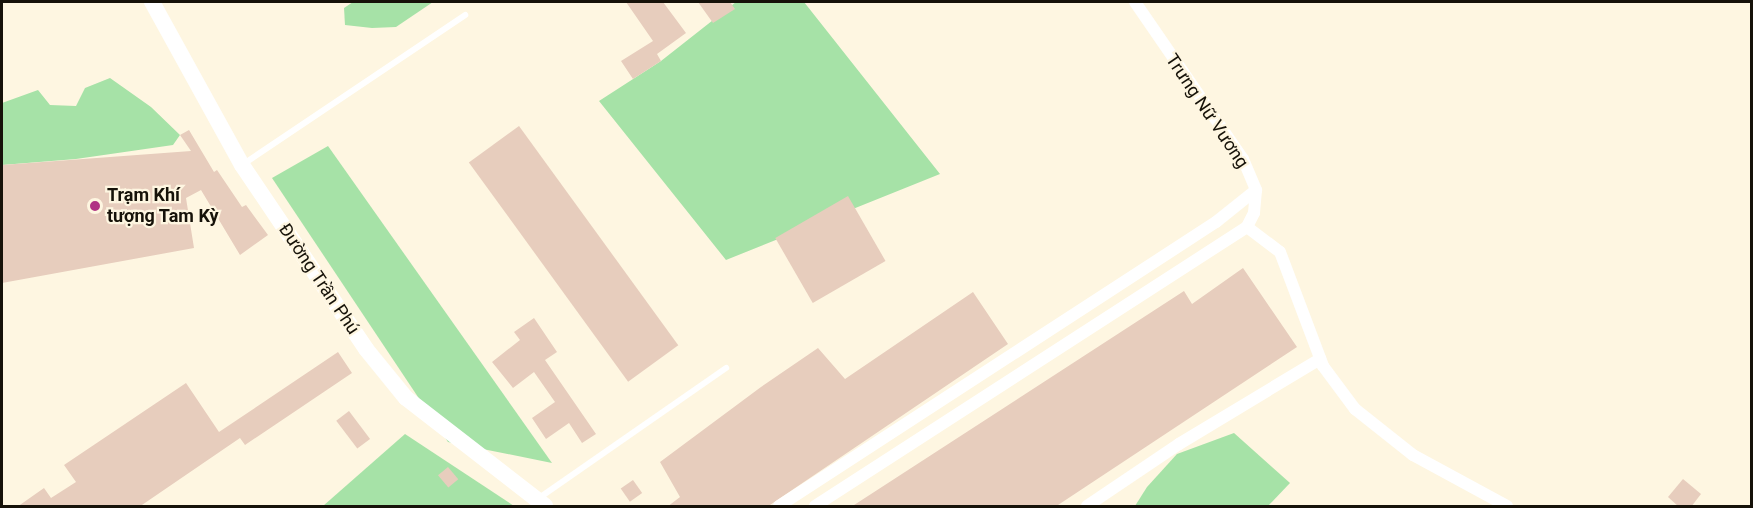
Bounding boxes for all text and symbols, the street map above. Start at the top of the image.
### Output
street label: Trưng Nữ Vương [1161,50,1253,172]
place label: Trạm Khí tượng Tam Kỳ [107,185,219,228]
marker: Trạm Khí tượng Tam Kỳ [88,199,102,213]
street label: Đường Trần Phú [274,219,364,339]

